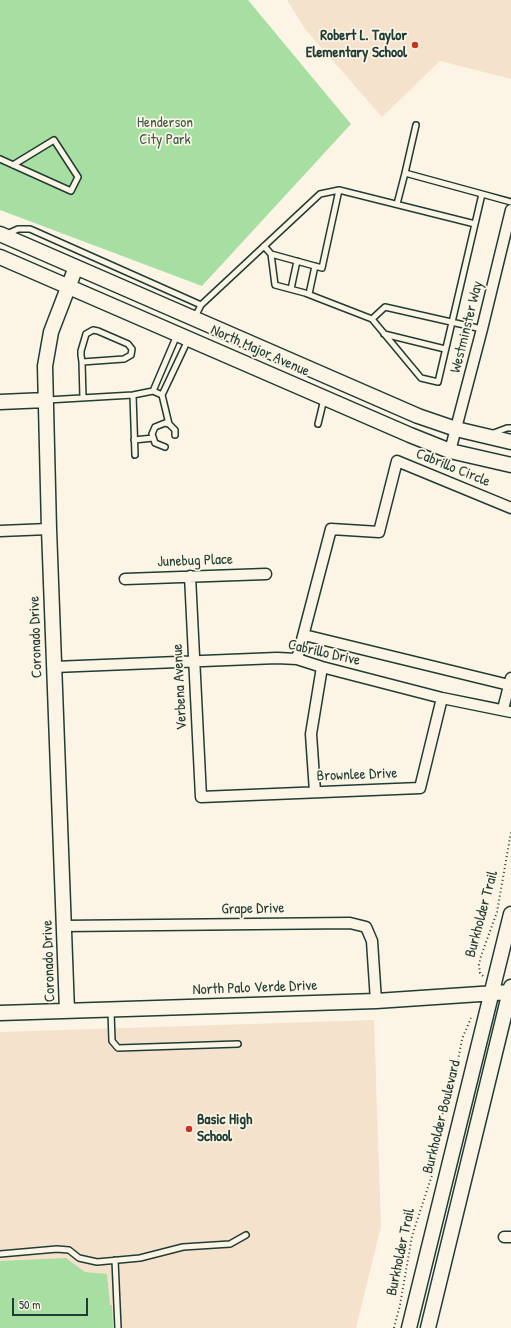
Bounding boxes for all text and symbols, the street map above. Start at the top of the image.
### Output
place label: Robert L. Taylor Elementary School [306,27,407,62]
marker: Robert L. Taylor Elementary School [410,40,420,50]
park label: Henderson City Park [137,114,193,149]
street label: Westminster Way [447,279,487,375]
street label: North Major Avenue [208,321,312,381]
street label: Cabrillo Circle [413,445,493,491]
street label: Junebug Place [157,551,233,571]
street label: Coronado Drive [26,596,46,678]
street label: Cabrillo Drive [286,636,362,670]
street label: Verbena Avenue [169,643,191,731]
street label: Brownlee Drive [316,765,398,785]
street label: Burkholder Trail [462,869,502,959]
street label: Grape Drive [221,899,285,919]
street label: Coronado Drive [39,920,59,1002]
street label: North Palo Verde Drive [192,977,318,999]
street label: Burkholder Boulevard [419,1058,465,1176]
place label: Basic High School [197,1111,252,1146]
marker: Basic High School [184,1124,194,1134]
street label: Burkholder Trail [383,1207,419,1297]
scale bar [14,1290,90,1316]
text: 50 m [19,1296,40,1313]

